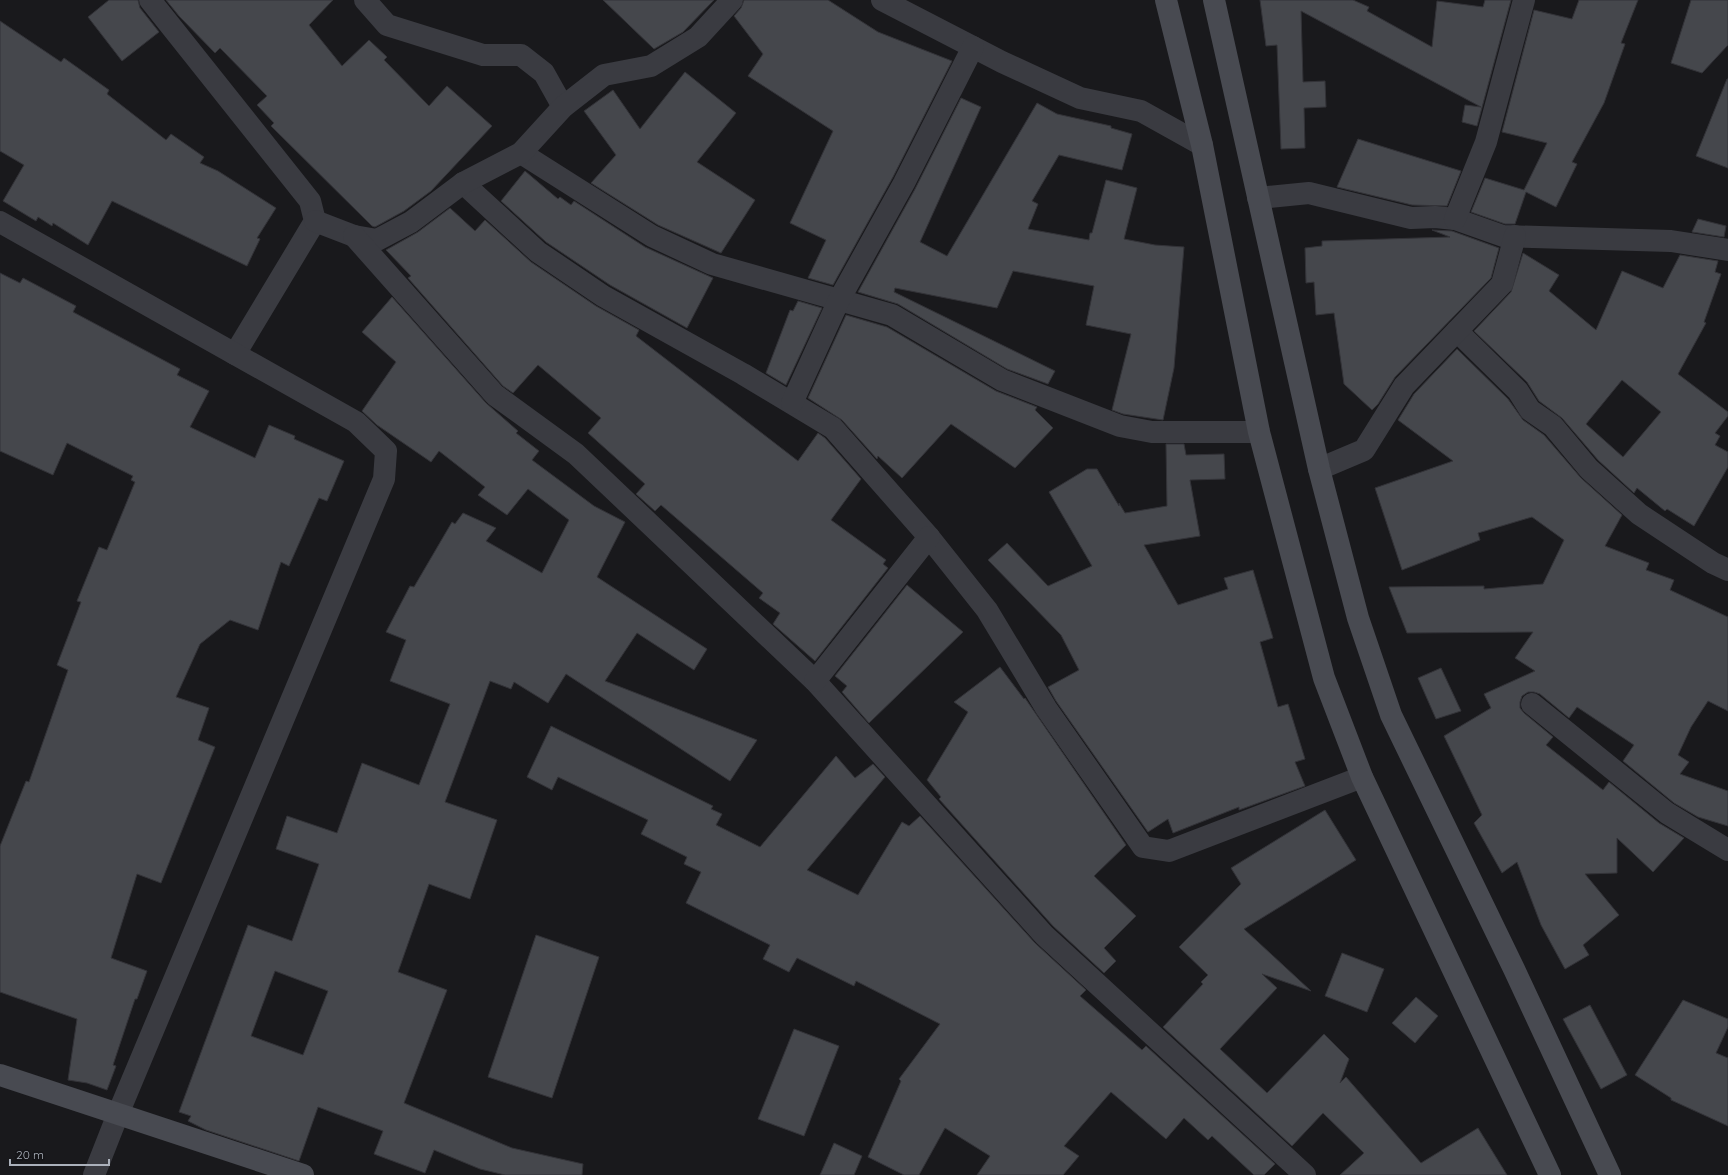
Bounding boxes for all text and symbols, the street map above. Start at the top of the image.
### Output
scale bar [10,1141,109,1167]
text: 20 m [16,1147,44,1162]

